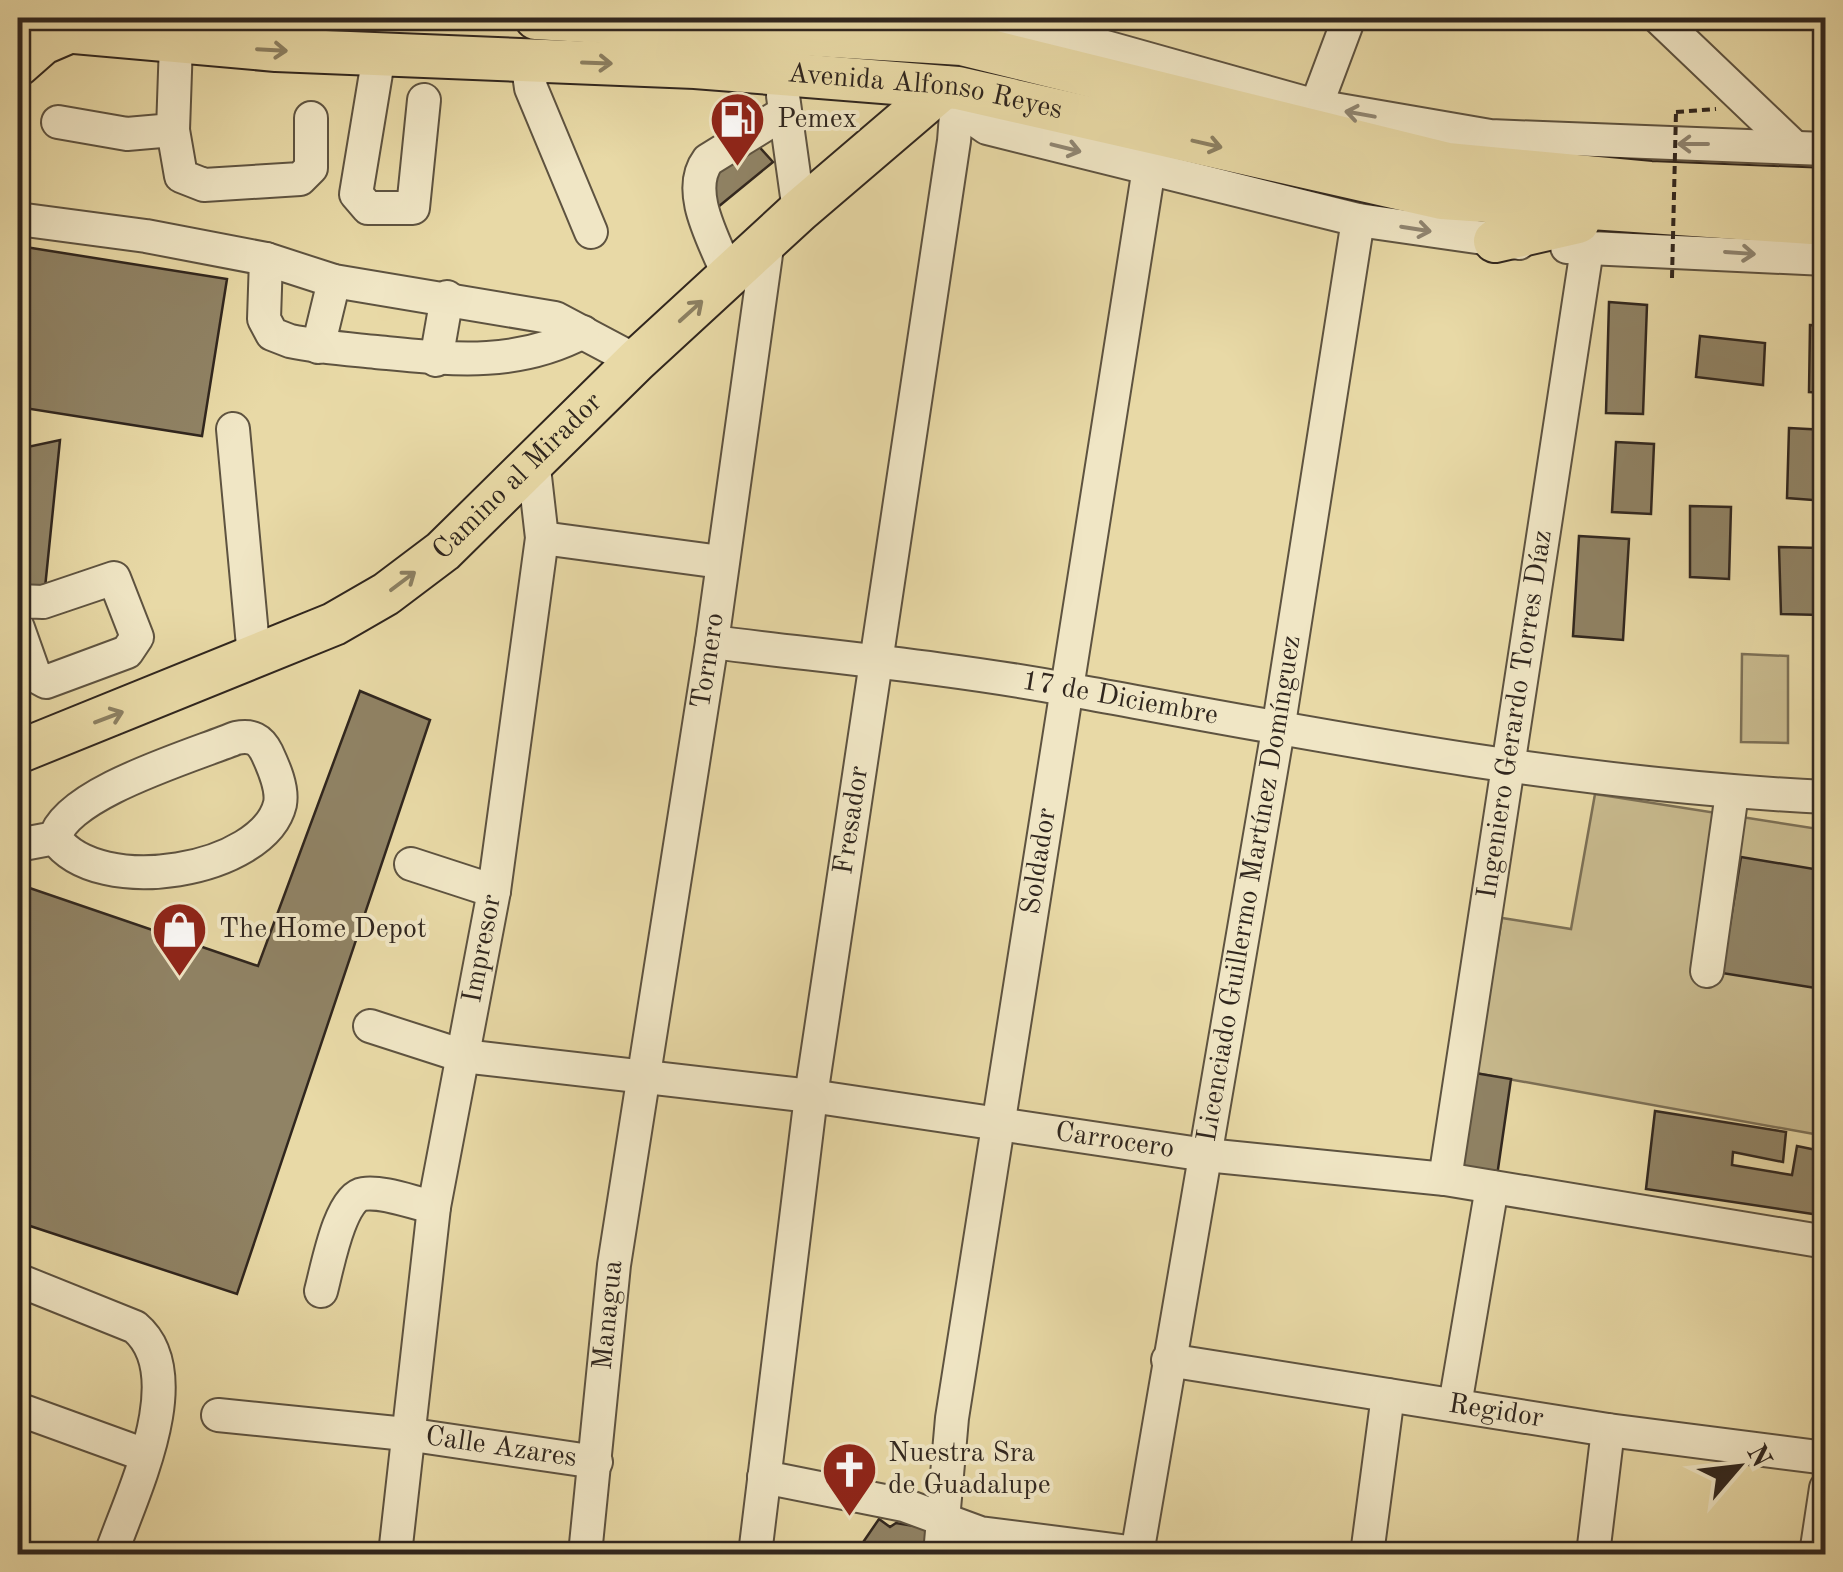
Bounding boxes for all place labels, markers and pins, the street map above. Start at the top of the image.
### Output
fuel station icon: Pemex [708,90,768,169]
place label: Pemex [777,106,857,134]
shop icon: The Home Depot [150,900,210,979]
place label: The Home Depot [219,916,427,944]
church icon: Nuestra Sra de Guadalupe [819,1440,879,1519]
place label: Nuestra Sra de Guadalupe [888,1440,1051,1500]

